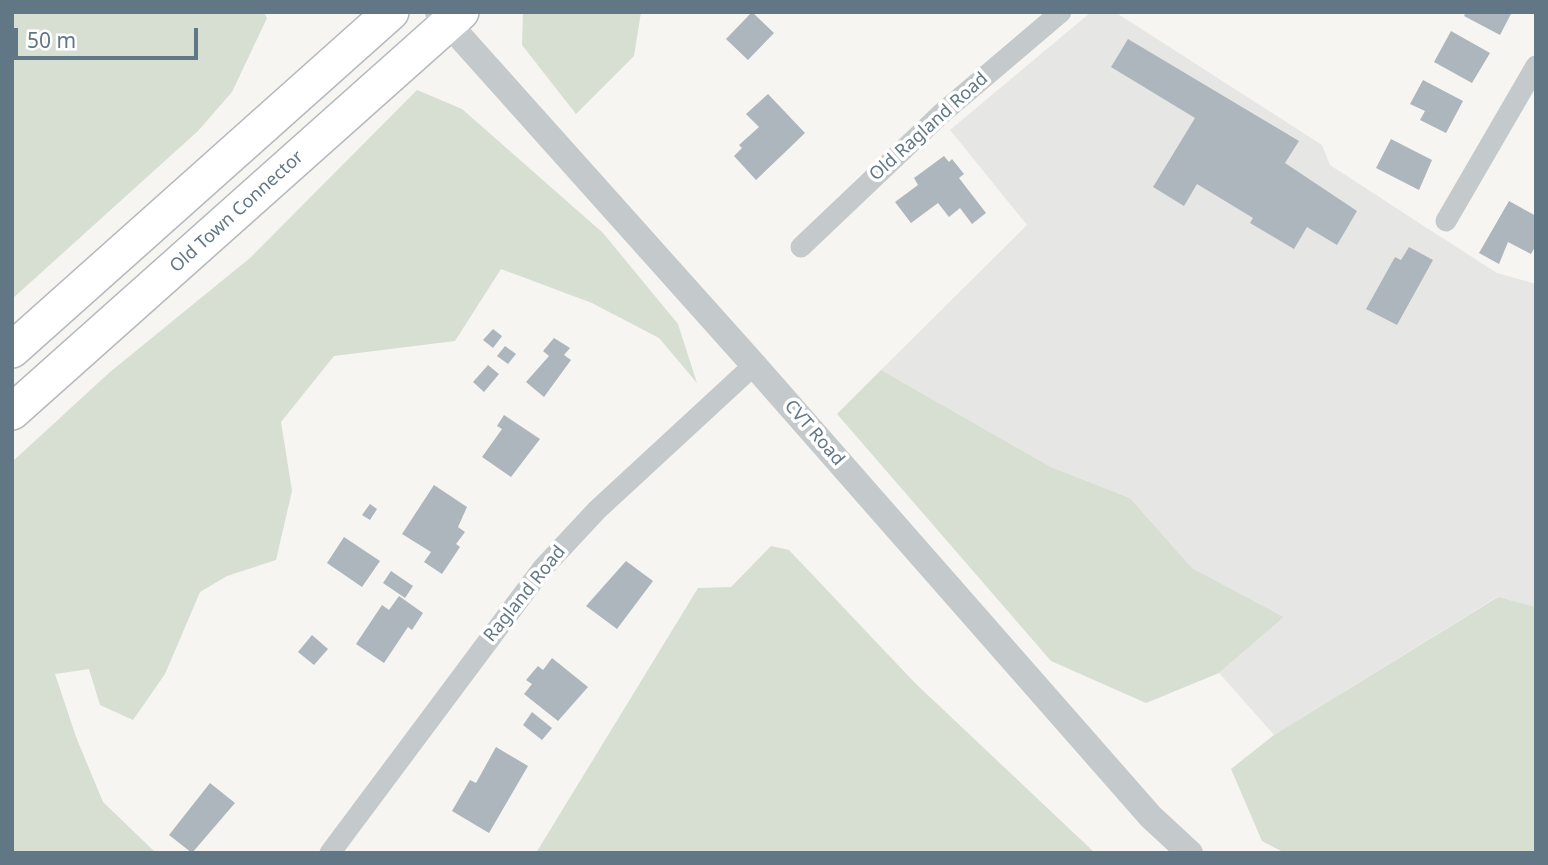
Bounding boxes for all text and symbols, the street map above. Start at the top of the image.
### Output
scale bar [18,14,201,58]
text: 50 m [27,26,76,54]
street label: Old Ragland Road [865,68,993,186]
street label: Old Town Connector [166,146,308,278]
street label: CVT Road [780,396,848,470]
street label: Ragland Road [480,542,570,646]

